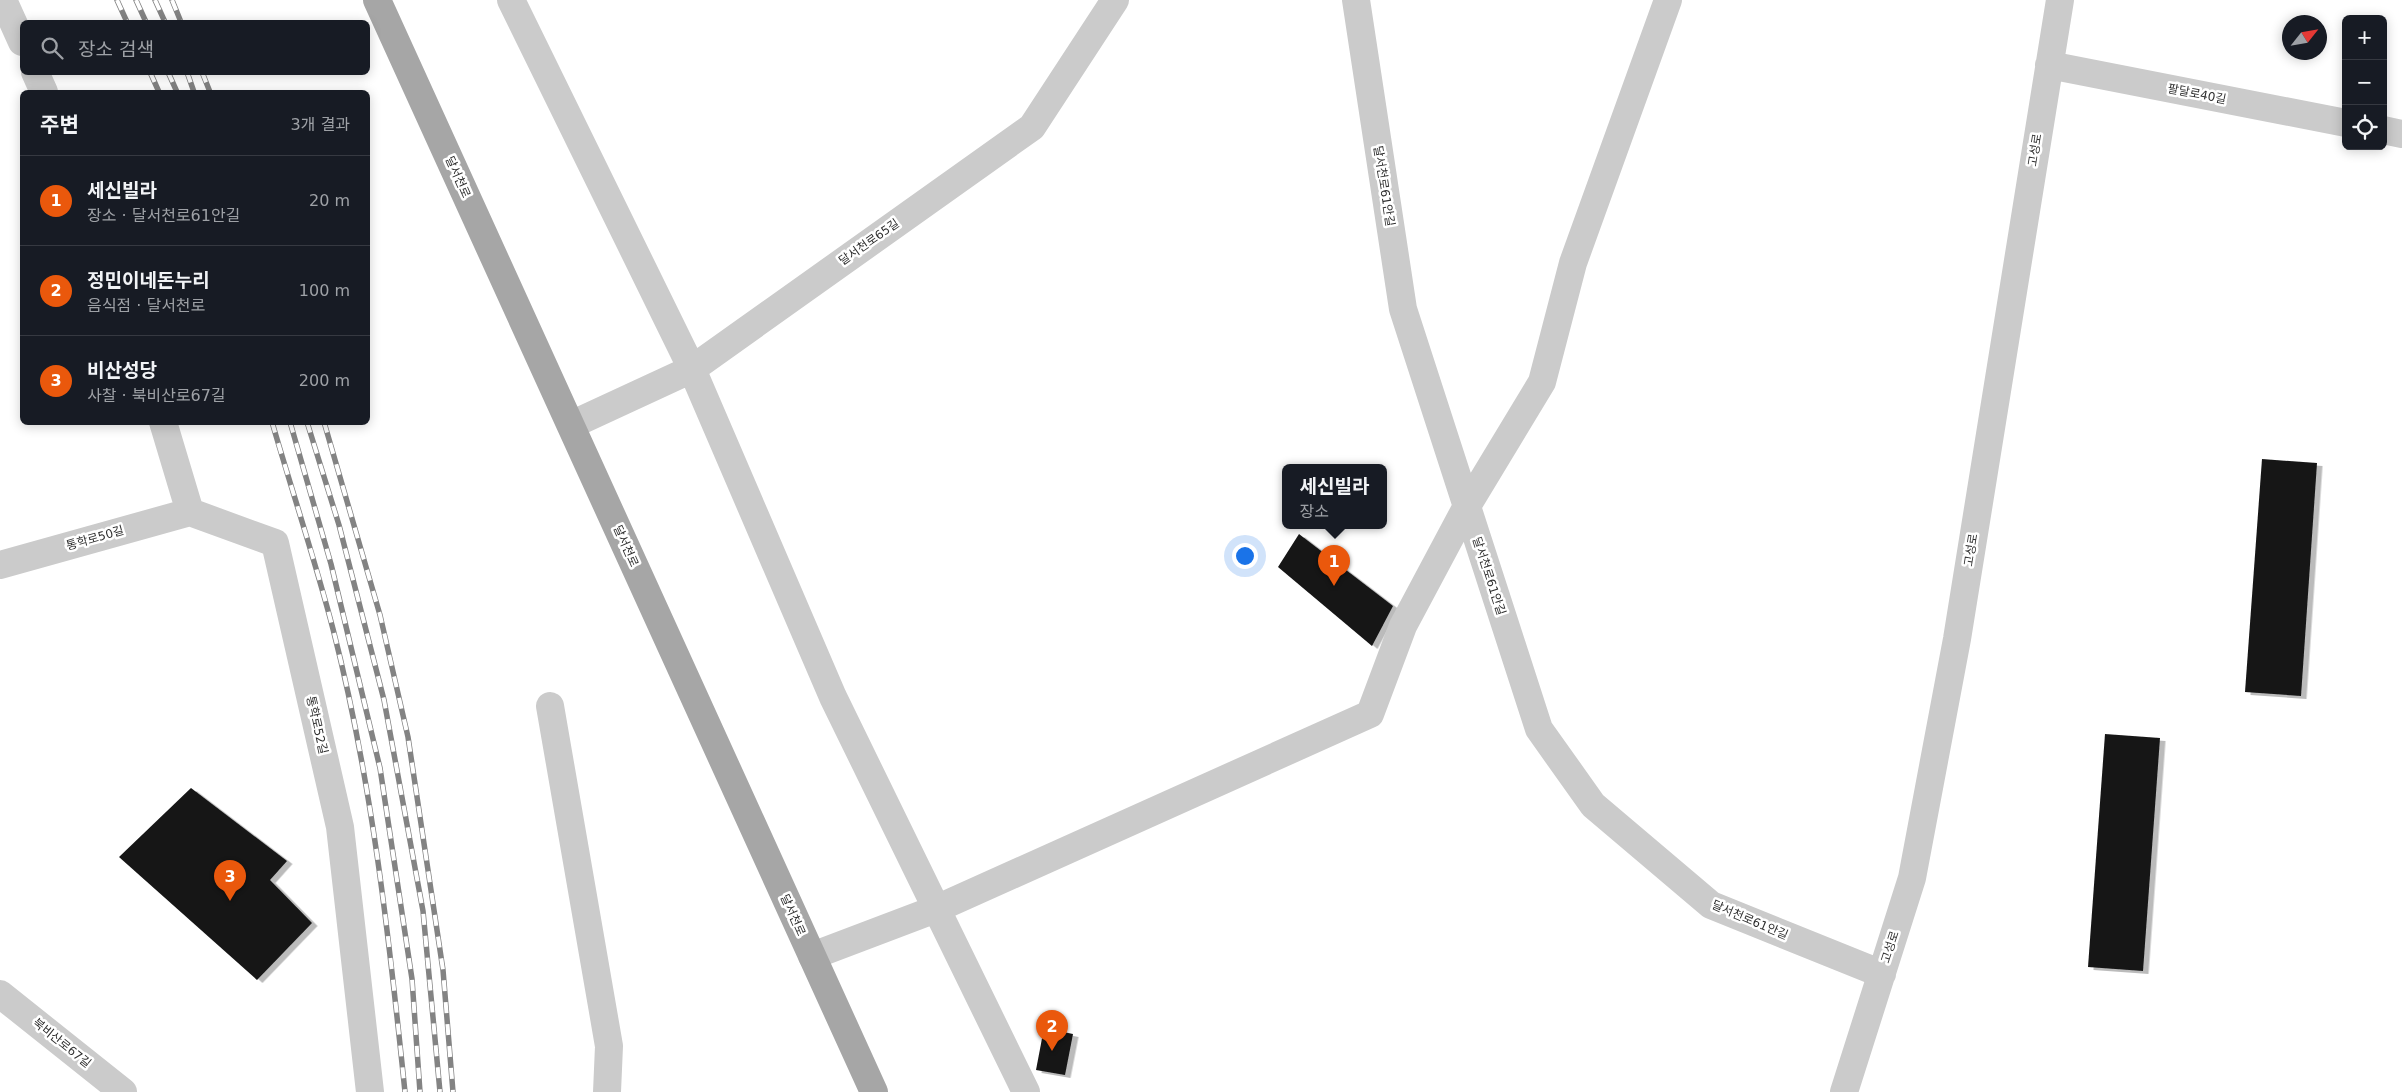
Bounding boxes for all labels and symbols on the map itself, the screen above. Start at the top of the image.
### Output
north arrow [2282,15,2327,60]
street label: 팔달로40길 [2166,81,2228,107]
street label: 고성로 [2025,133,2045,167]
street label: 달서천로61안길 [1371,145,1397,227]
street label: 달서천로 [443,154,473,200]
street label: 달서천로65길 [836,216,902,268]
street label: 통학로50길 [65,523,125,553]
street label: 달서천로 [611,523,641,569]
street label: 고성로 [1961,533,1981,567]
street label: 달서천로61안길 [1470,535,1508,617]
your location [1232,543,1258,569]
pin: 1 [1318,545,1350,586]
street label: 통학로52길 [303,694,331,756]
pin: 3 [214,860,246,901]
street label: 달서천로 [778,892,808,938]
street label: 달서천로61안길 [1710,898,1790,942]
street label: 고성로 [1878,929,1902,965]
pin: 2 [1036,1010,1068,1051]
street label: 북비산로67길 [30,1015,94,1071]

